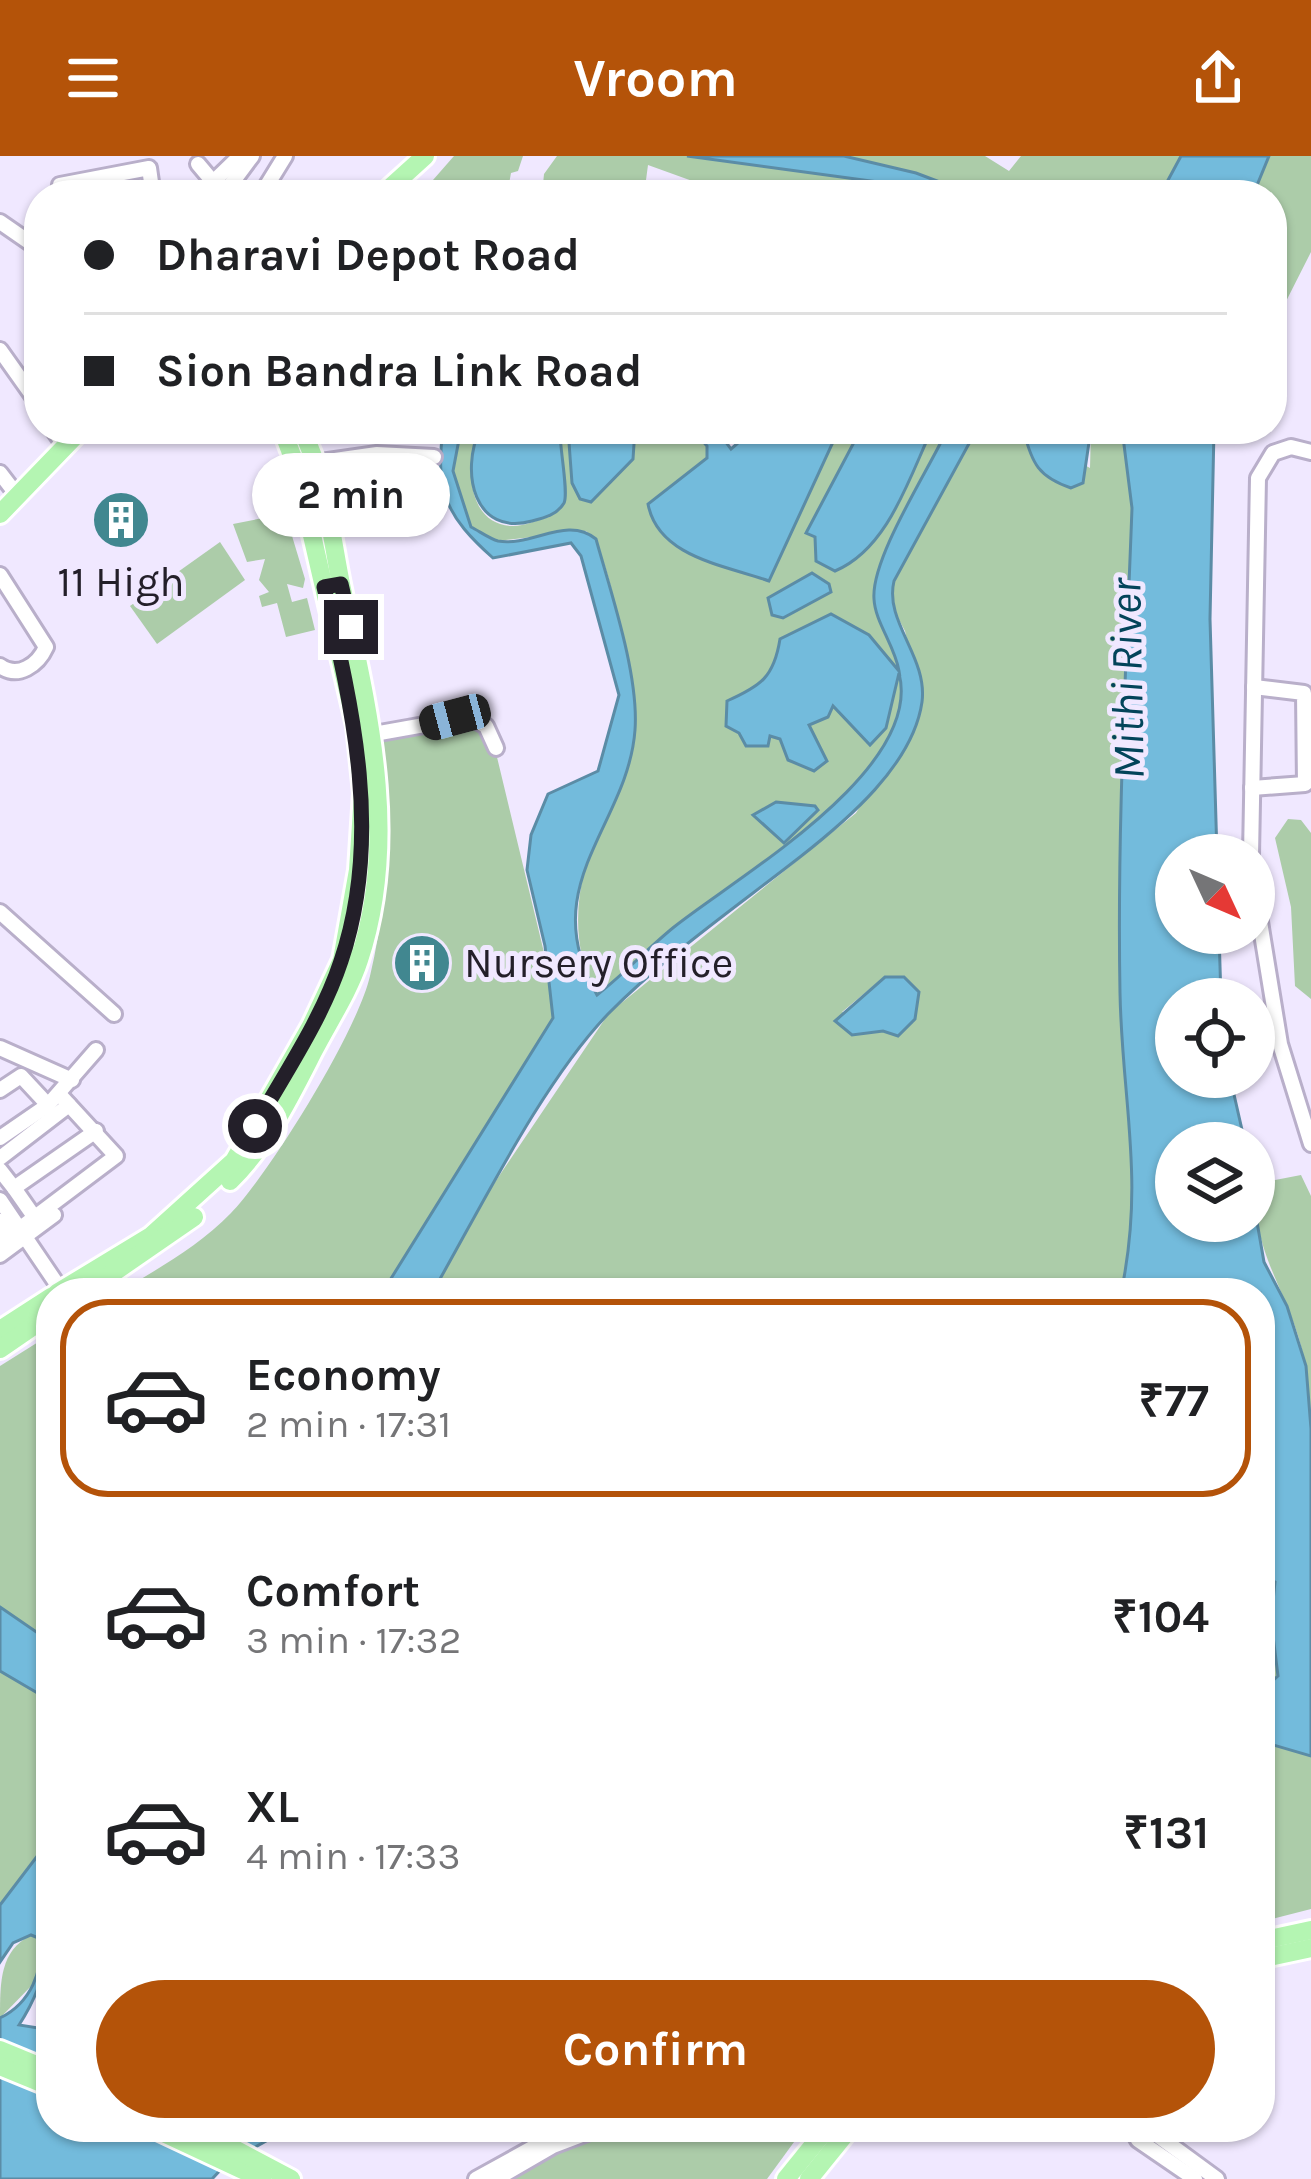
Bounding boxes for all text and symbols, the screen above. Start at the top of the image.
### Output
icon: menu [60,45,126,111]
icon: share [1185,45,1251,111]
text: Vroom [573,46,738,110]
text: Dharavi Depot Road [156,229,580,281]
text: Sion Bandra Link Road [156,345,642,397]
callout: 2 min [252,453,450,537]
text: 2 min [297,472,405,518]
building icon: 11 High [90,489,152,551]
place label: 11 High [57,557,185,607]
water label: Mithi River [1099,576,1155,780]
route end [324,600,378,654]
car [416,690,494,744]
north arrow [1155,834,1275,954]
map controls [1155,834,1275,1242]
building icon: Nursery Office [391,932,453,994]
place label: Nursery Office [464,938,733,988]
button: locate [1155,978,1275,1098]
route start [228,1099,282,1153]
button: layers [1155,1122,1275,1242]
icon: car [102,1344,210,1452]
text: Economy [246,1349,441,1401]
text: ₹77 [1138,1375,1209,1427]
text: 2 min · 17:31 [246,1401,451,1447]
icon: car [102,1560,210,1668]
text: Comfort [246,1565,420,1617]
text: ₹104 [1112,1591,1209,1643]
text: 3 min · 17:32 [246,1617,461,1663]
icon: car [102,1776,210,1884]
text: XL [246,1781,299,1833]
text: ₹131 [1123,1807,1209,1859]
text: 4 min · 17:33 [246,1833,460,1879]
button: Confirm [96,1980,1215,2118]

